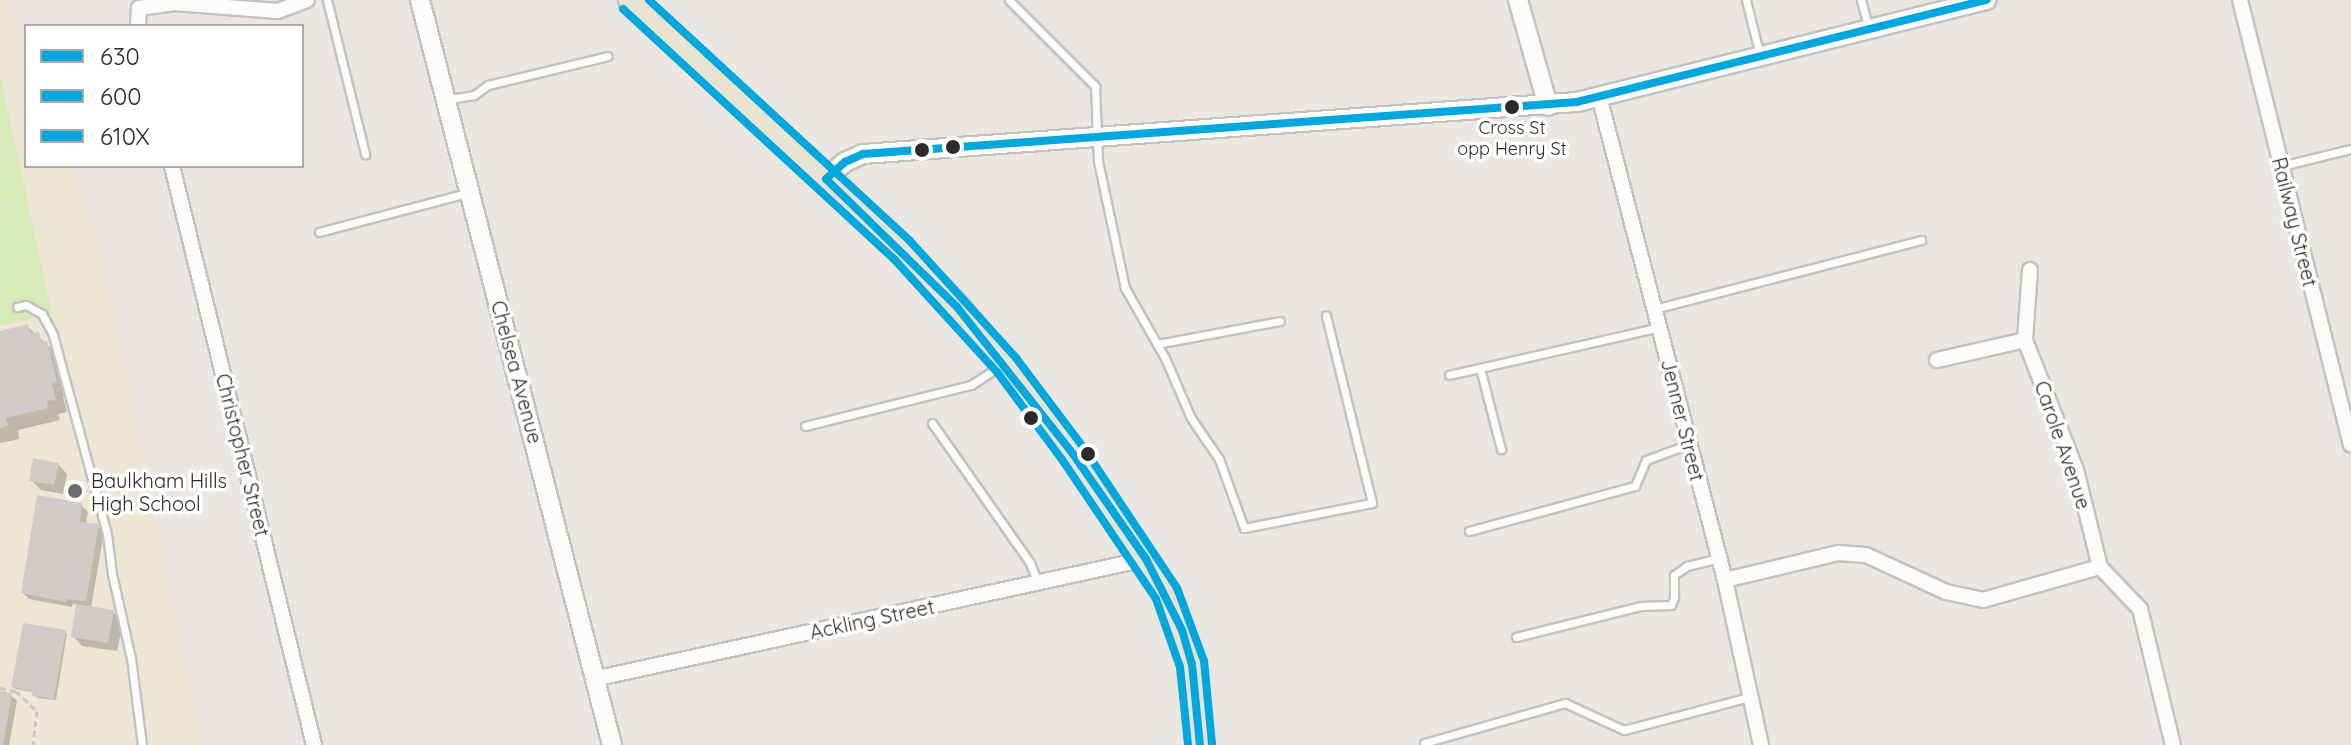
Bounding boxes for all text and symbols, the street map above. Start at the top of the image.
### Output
legend [24,24,304,168]
text: 630 [100,41,140,71]
text: 600 [100,81,141,111]
marker: Cross St opp Henry St [1504,99,1520,115]
place label: Cross St opp Henry St [1457,118,1567,160]
text: 610X [100,121,150,151]
unlabelled marker [945,139,961,155]
unlabelled marker [914,142,930,158]
street label: Railway Street [2267,155,2323,289]
street label: Chelsea Avenue [486,298,548,446]
street label: Jenner Street [1656,356,1710,484]
street label: Christopher Street [211,371,275,539]
street label: Carole Avenue [2030,378,2096,512]
unlabelled marker [1023,410,1039,426]
unlabelled marker [1080,446,1096,462]
place label: Baulkham Hills High School [91,468,227,515]
marker: Baulkham Hills High School [66,482,84,500]
street label: Ackling Street [807,594,937,644]

